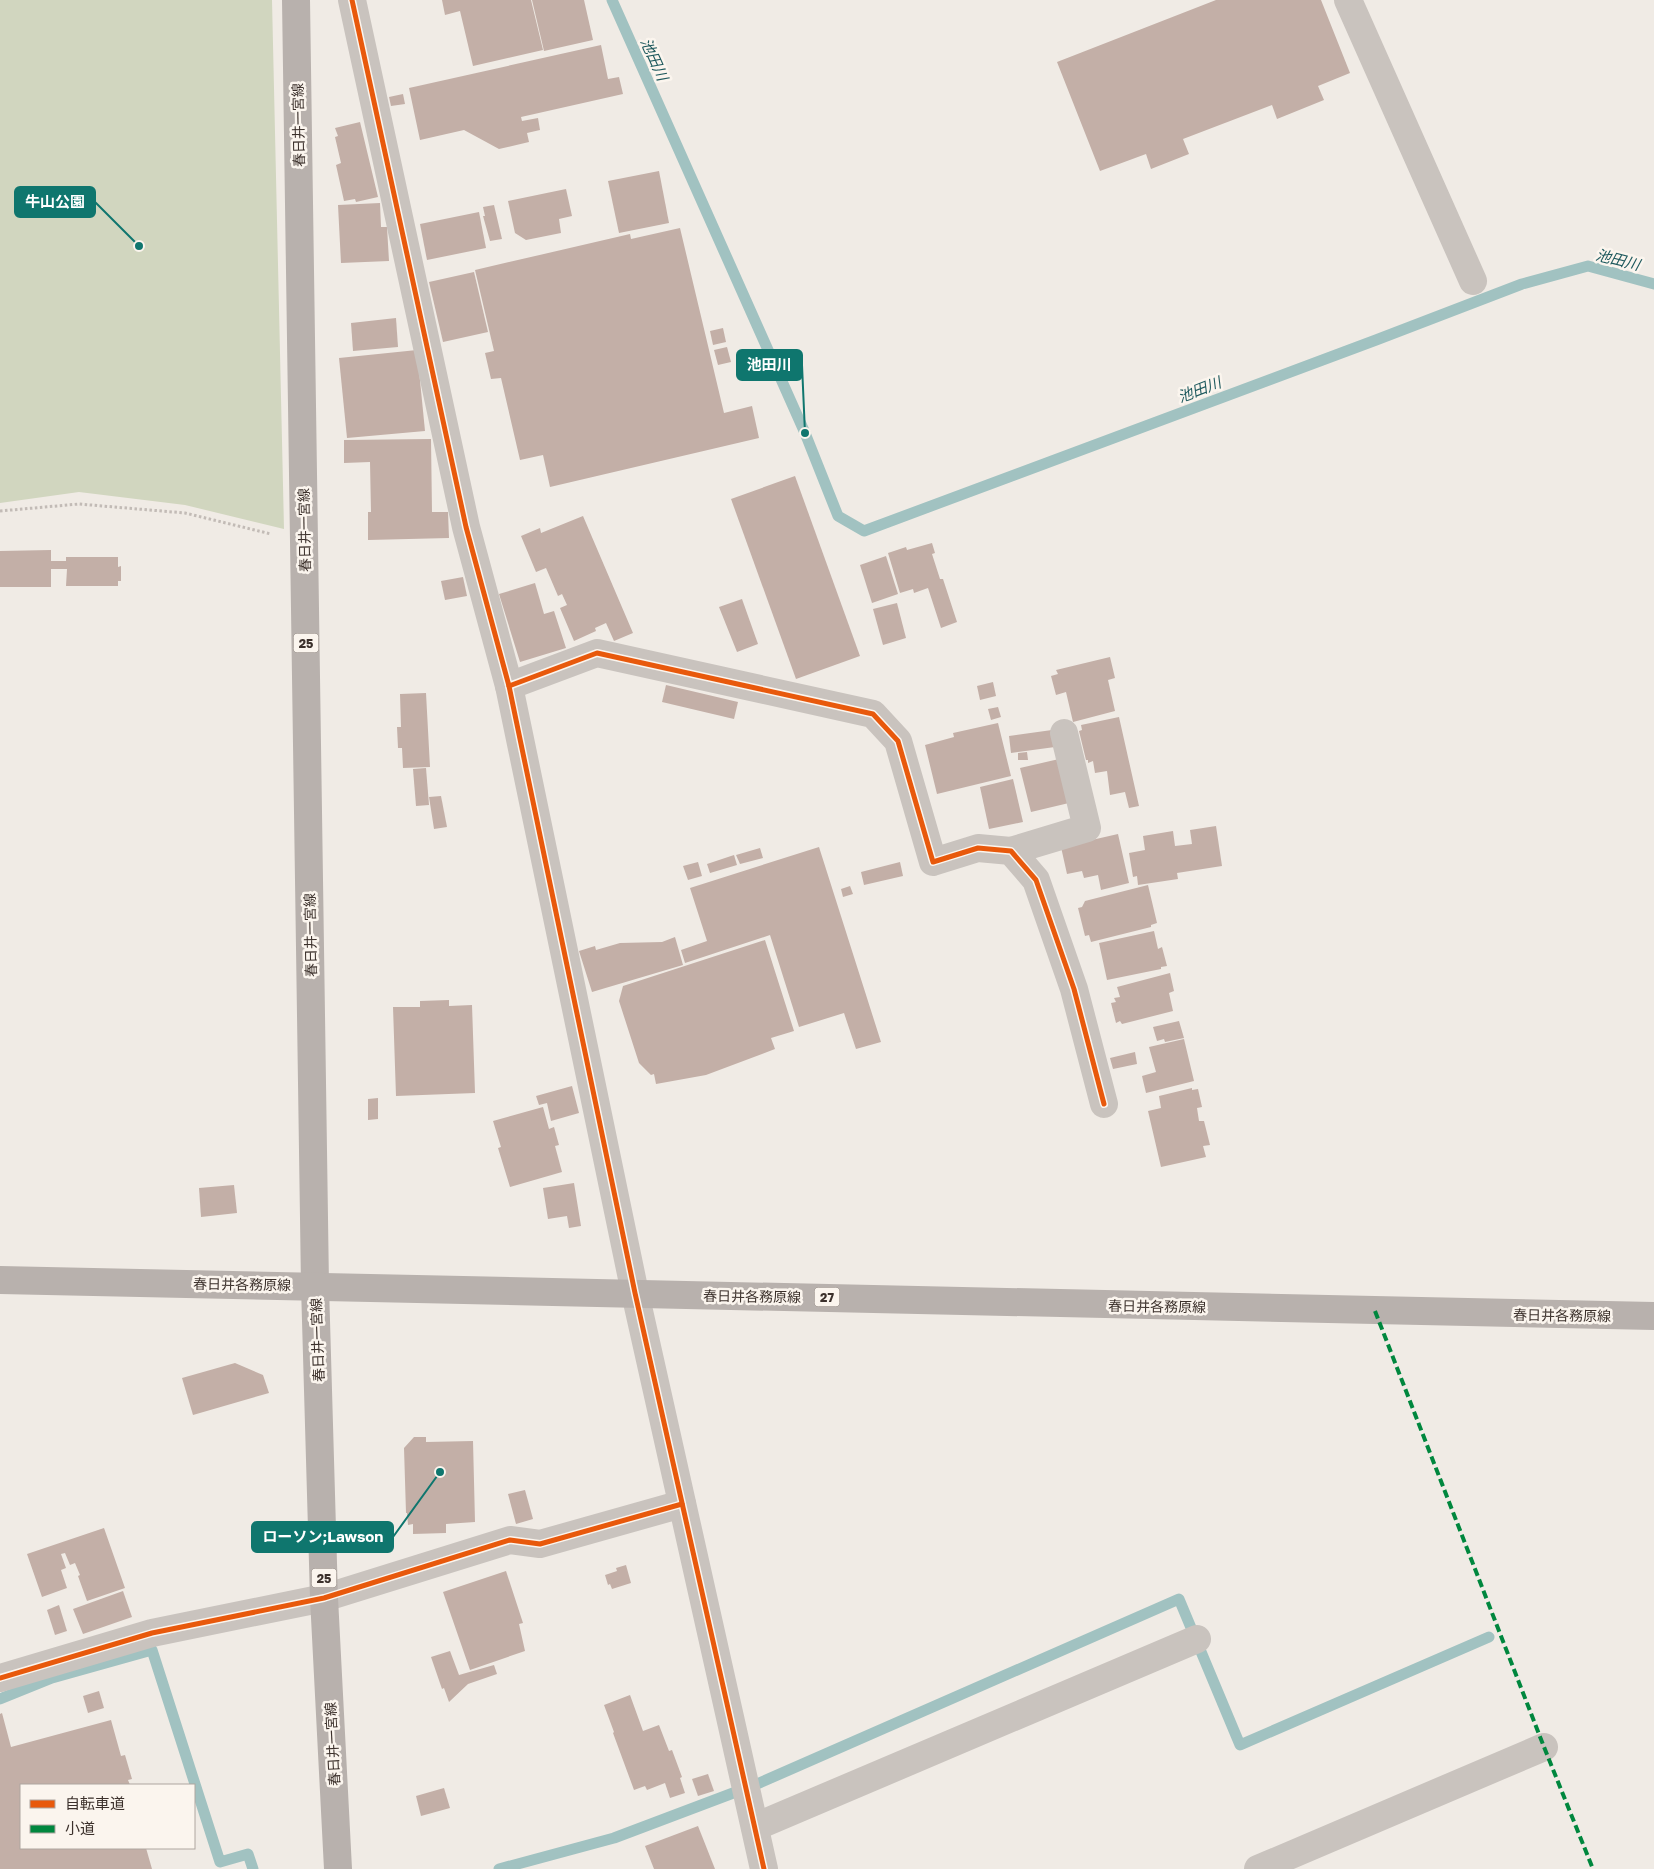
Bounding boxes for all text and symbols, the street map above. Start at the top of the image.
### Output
water label: 池田川 [638,35,673,85]
street label: 春日井一宮線 [289,83,307,167]
callout: 牛山公園 [15,187,95,217]
text: 牛山公園 [25,192,85,210]
water label: 池田川 [1594,245,1644,274]
callout: 池田川 [737,350,802,380]
text: 池田川 [746,355,792,373]
water label: 池田川 [1175,372,1225,405]
street label: 春日井一宮線 [295,488,313,572]
road number: 25 [294,634,318,652]
street label: 春日井一宮線 [301,893,319,977]
street label: 春日井各務原線 [193,1275,291,1293]
street label: 春日井各務原線 [703,1287,801,1305]
road number: 27 [814,1288,840,1306]
street label: 春日井各務原線 [1108,1297,1206,1315]
street label: 春日井一宮線 [307,1298,327,1382]
street label: 春日井各務原線 [1513,1306,1611,1324]
callout: ローソン;Lawson [252,1522,393,1552]
text: ローソン;Lawson [263,1527,383,1545]
road number: 25 [312,1569,336,1588]
street label: 春日井一宮線 [321,1702,343,1786]
legend [20,1784,195,1849]
text: 自転車道 [65,1794,125,1812]
text: 小道 [65,1819,95,1837]

